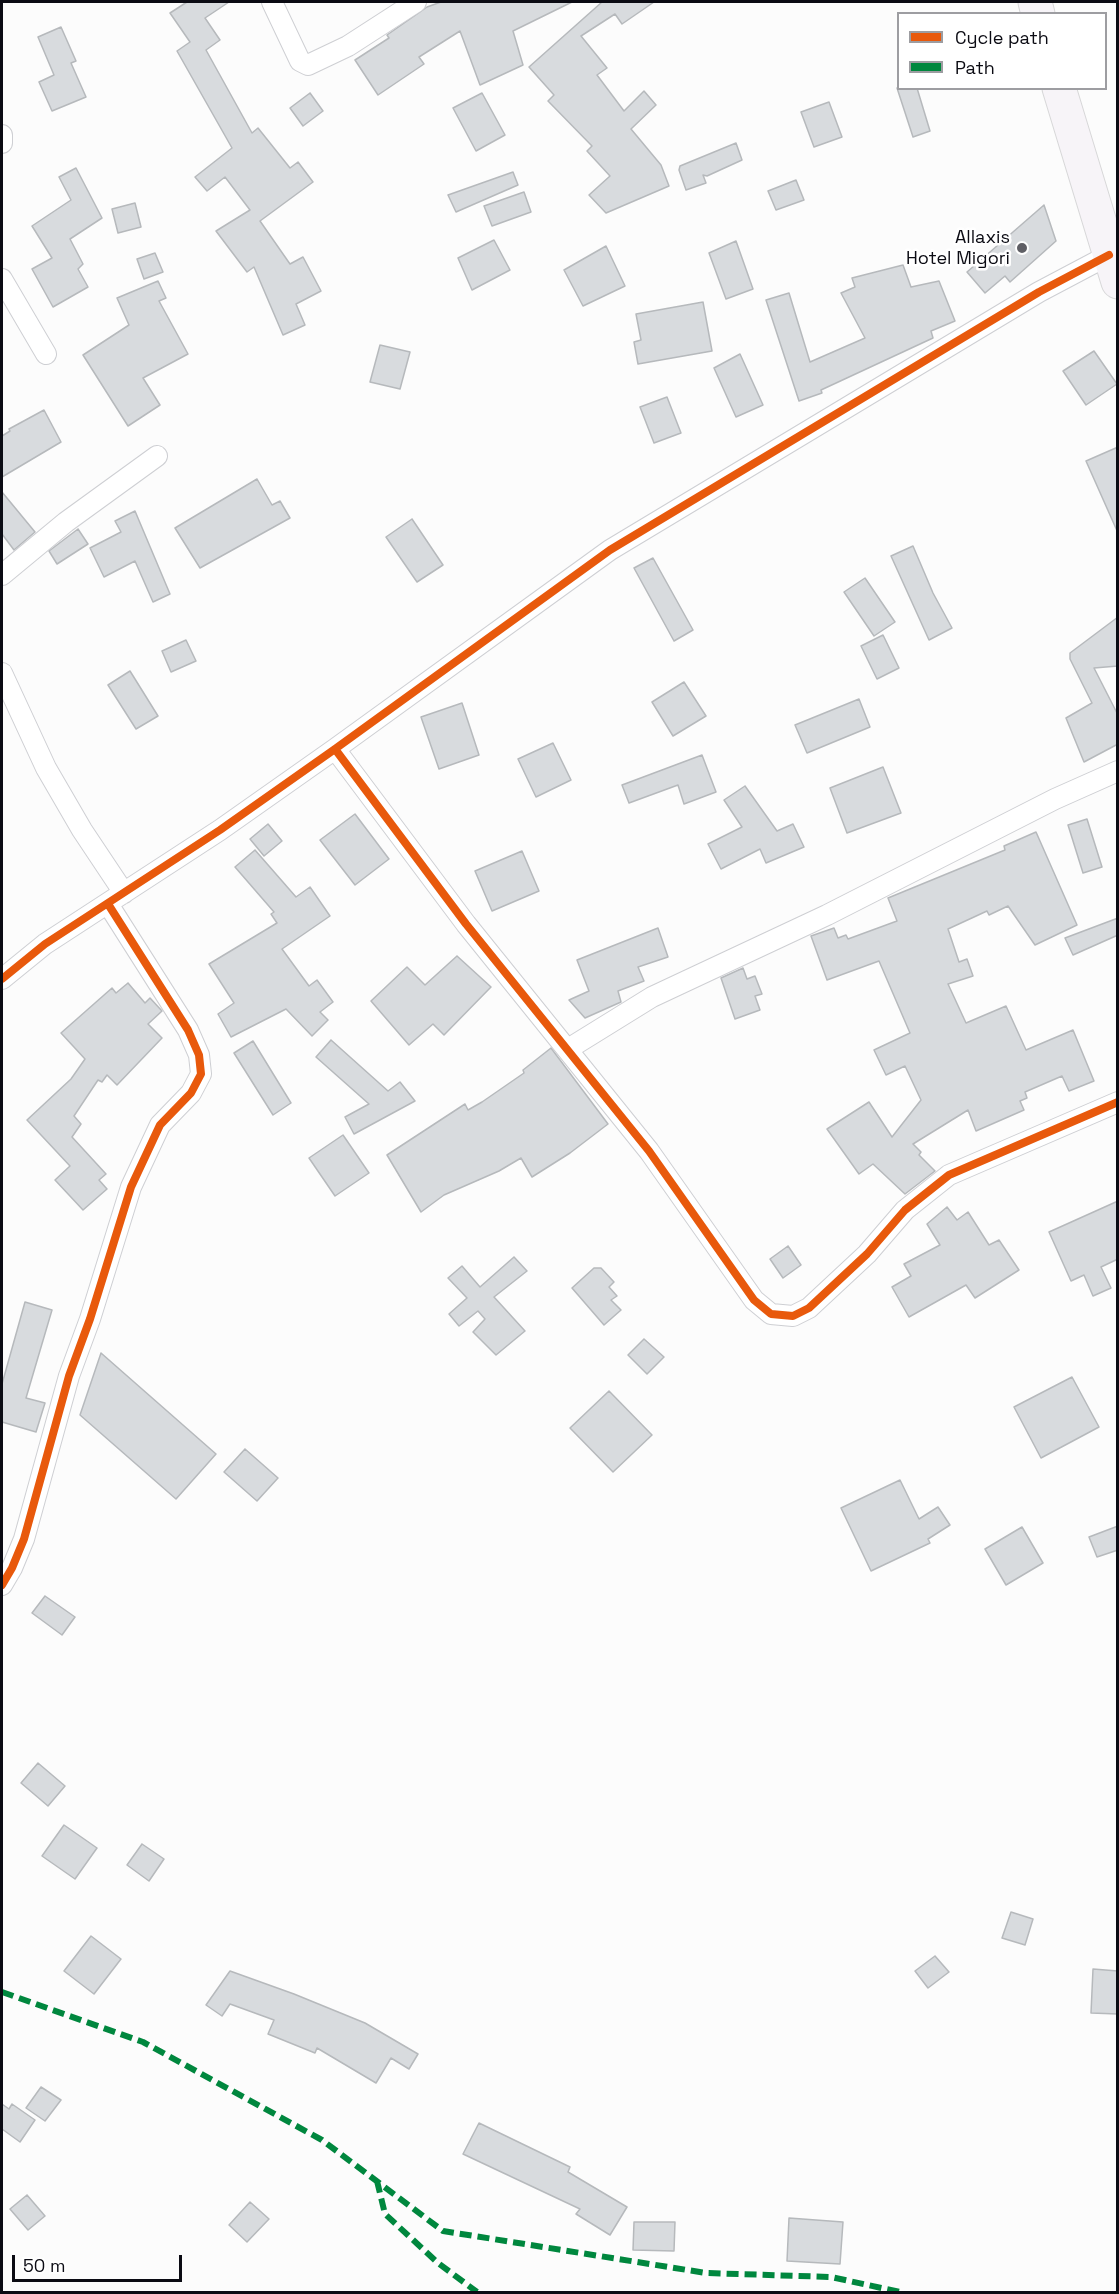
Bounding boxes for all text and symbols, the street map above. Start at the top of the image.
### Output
legend [897,12,1107,90]
text: Cycle path [955,26,1049,49]
text: Path [955,56,995,79]
place label: Allaxis Hotel Migori [906,227,1010,270]
marker: Allaxis Hotel Migori [1015,241,1029,255]
scale bar [15,2243,184,2281]
text: 50 m [23,2254,65,2277]

